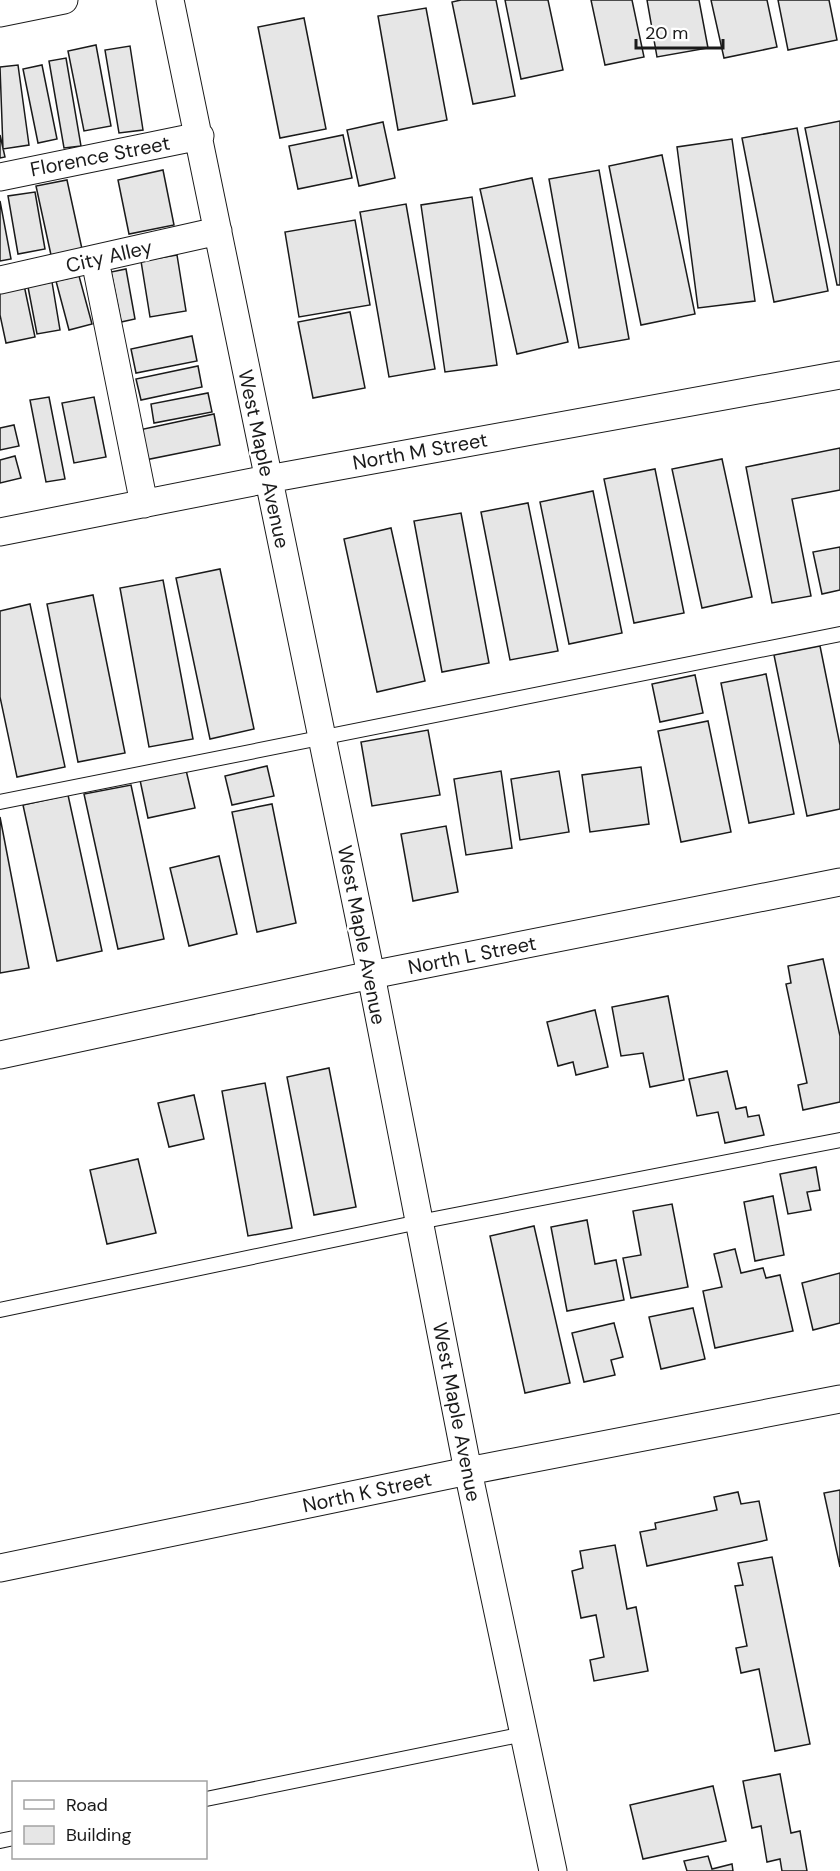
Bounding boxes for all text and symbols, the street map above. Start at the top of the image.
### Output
scale bar [636,12,723,50]
text: 20 m [645,21,688,45]
street label: Florence Street [28,130,172,182]
street label: City Alley [63,233,155,279]
street label: West Maple Avenue [232,367,296,551]
street label: North M Street [350,426,490,476]
street label: West Maple Avenue [332,843,392,1027]
street label: North L Street [406,930,539,980]
street label: West Maple Avenue [427,1320,487,1504]
street label: North K Street [300,1466,434,1518]
legend [12,1781,207,1859]
text: Road [66,1793,108,1817]
text: Building [66,1823,131,1847]

